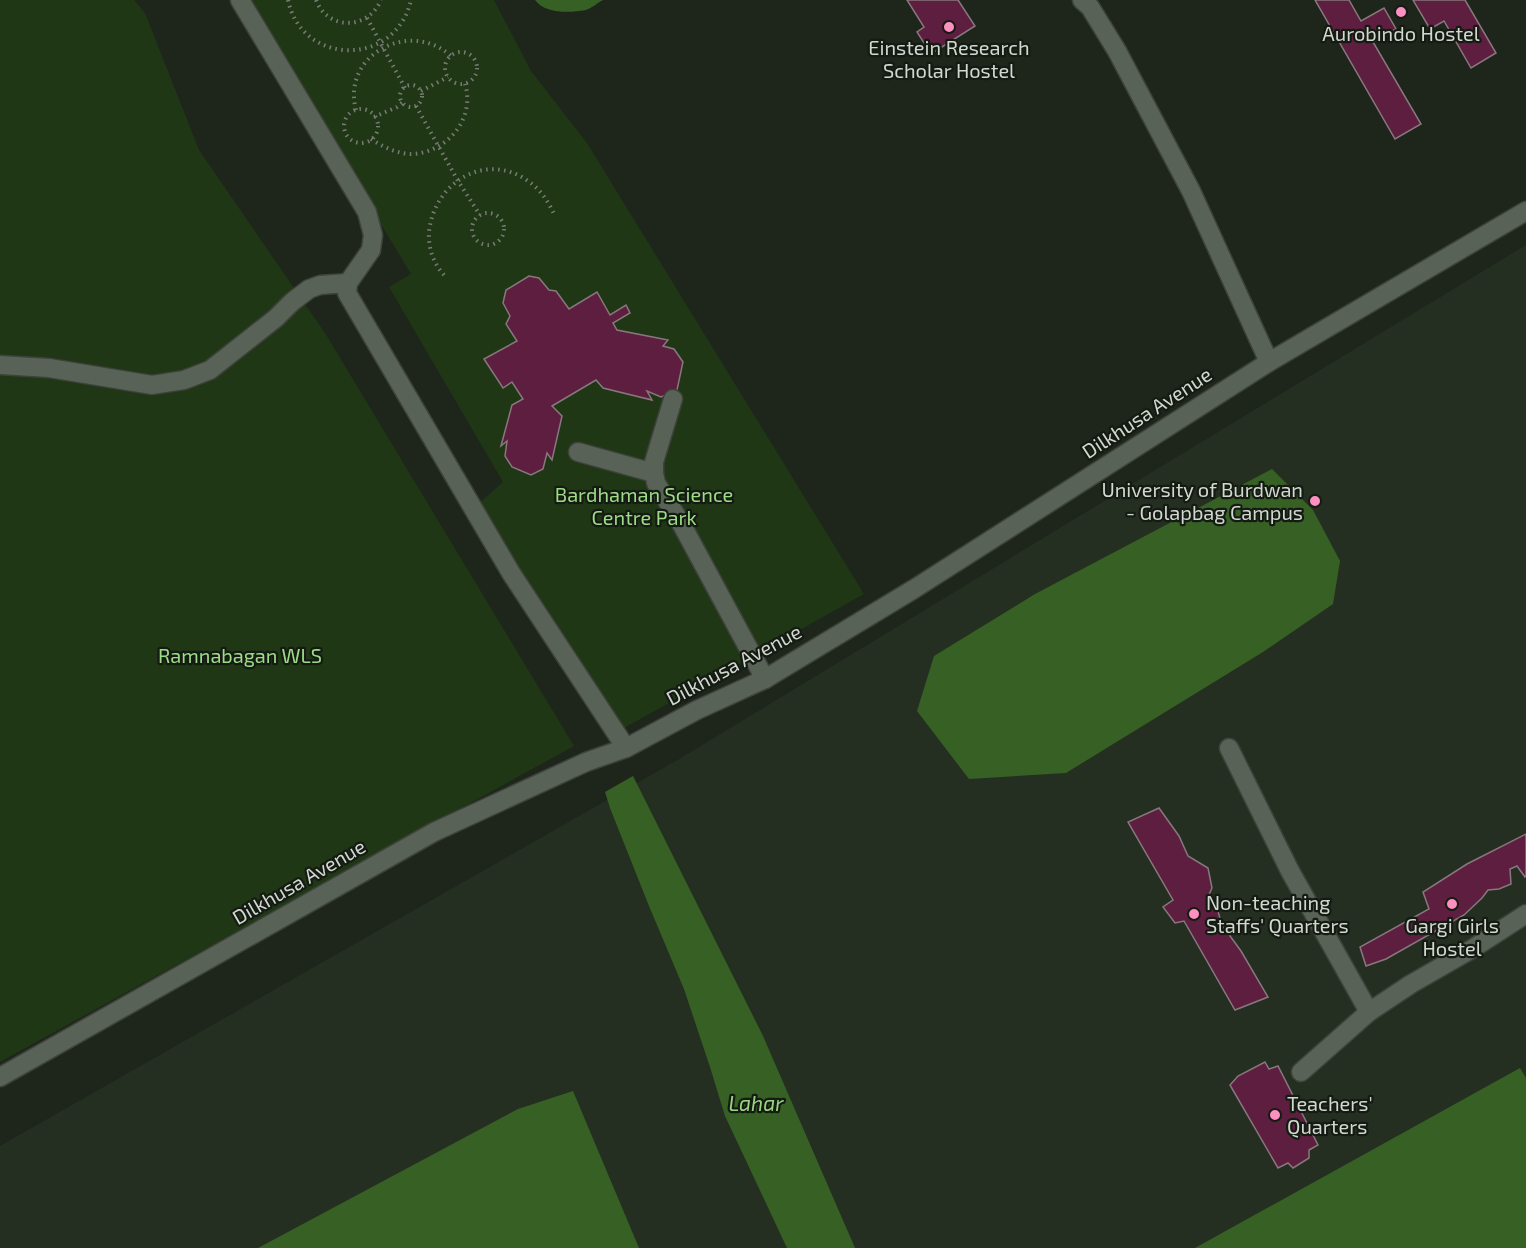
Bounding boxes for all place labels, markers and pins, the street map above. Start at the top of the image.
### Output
marker: Aurobindo Hostel [1394,5,1408,19]
marker: Einstein Research Scholar Hostel [942,20,956,34]
place label: Aurobindo Hostel [1322,21,1480,45]
place label: Einstein Research Scholar Hostel [868,35,1030,82]
place label: University of Burdwan - Golapbag Campus [1101,477,1303,524]
marker: University of Burdwan - Golapbag Campus [1308,494,1322,508]
place label: Non-teaching Staffs' Quarters [1206,890,1349,937]
marker: Gargi Girls Hostel [1445,897,1459,911]
marker: Non-teaching Staffs' Quarters [1187,907,1201,921]
place label: Gargi Girls Hostel [1405,913,1499,960]
place label: Teachers' Quarters [1287,1091,1373,1138]
marker: Teachers' Quarters [1268,1108,1282,1122]

